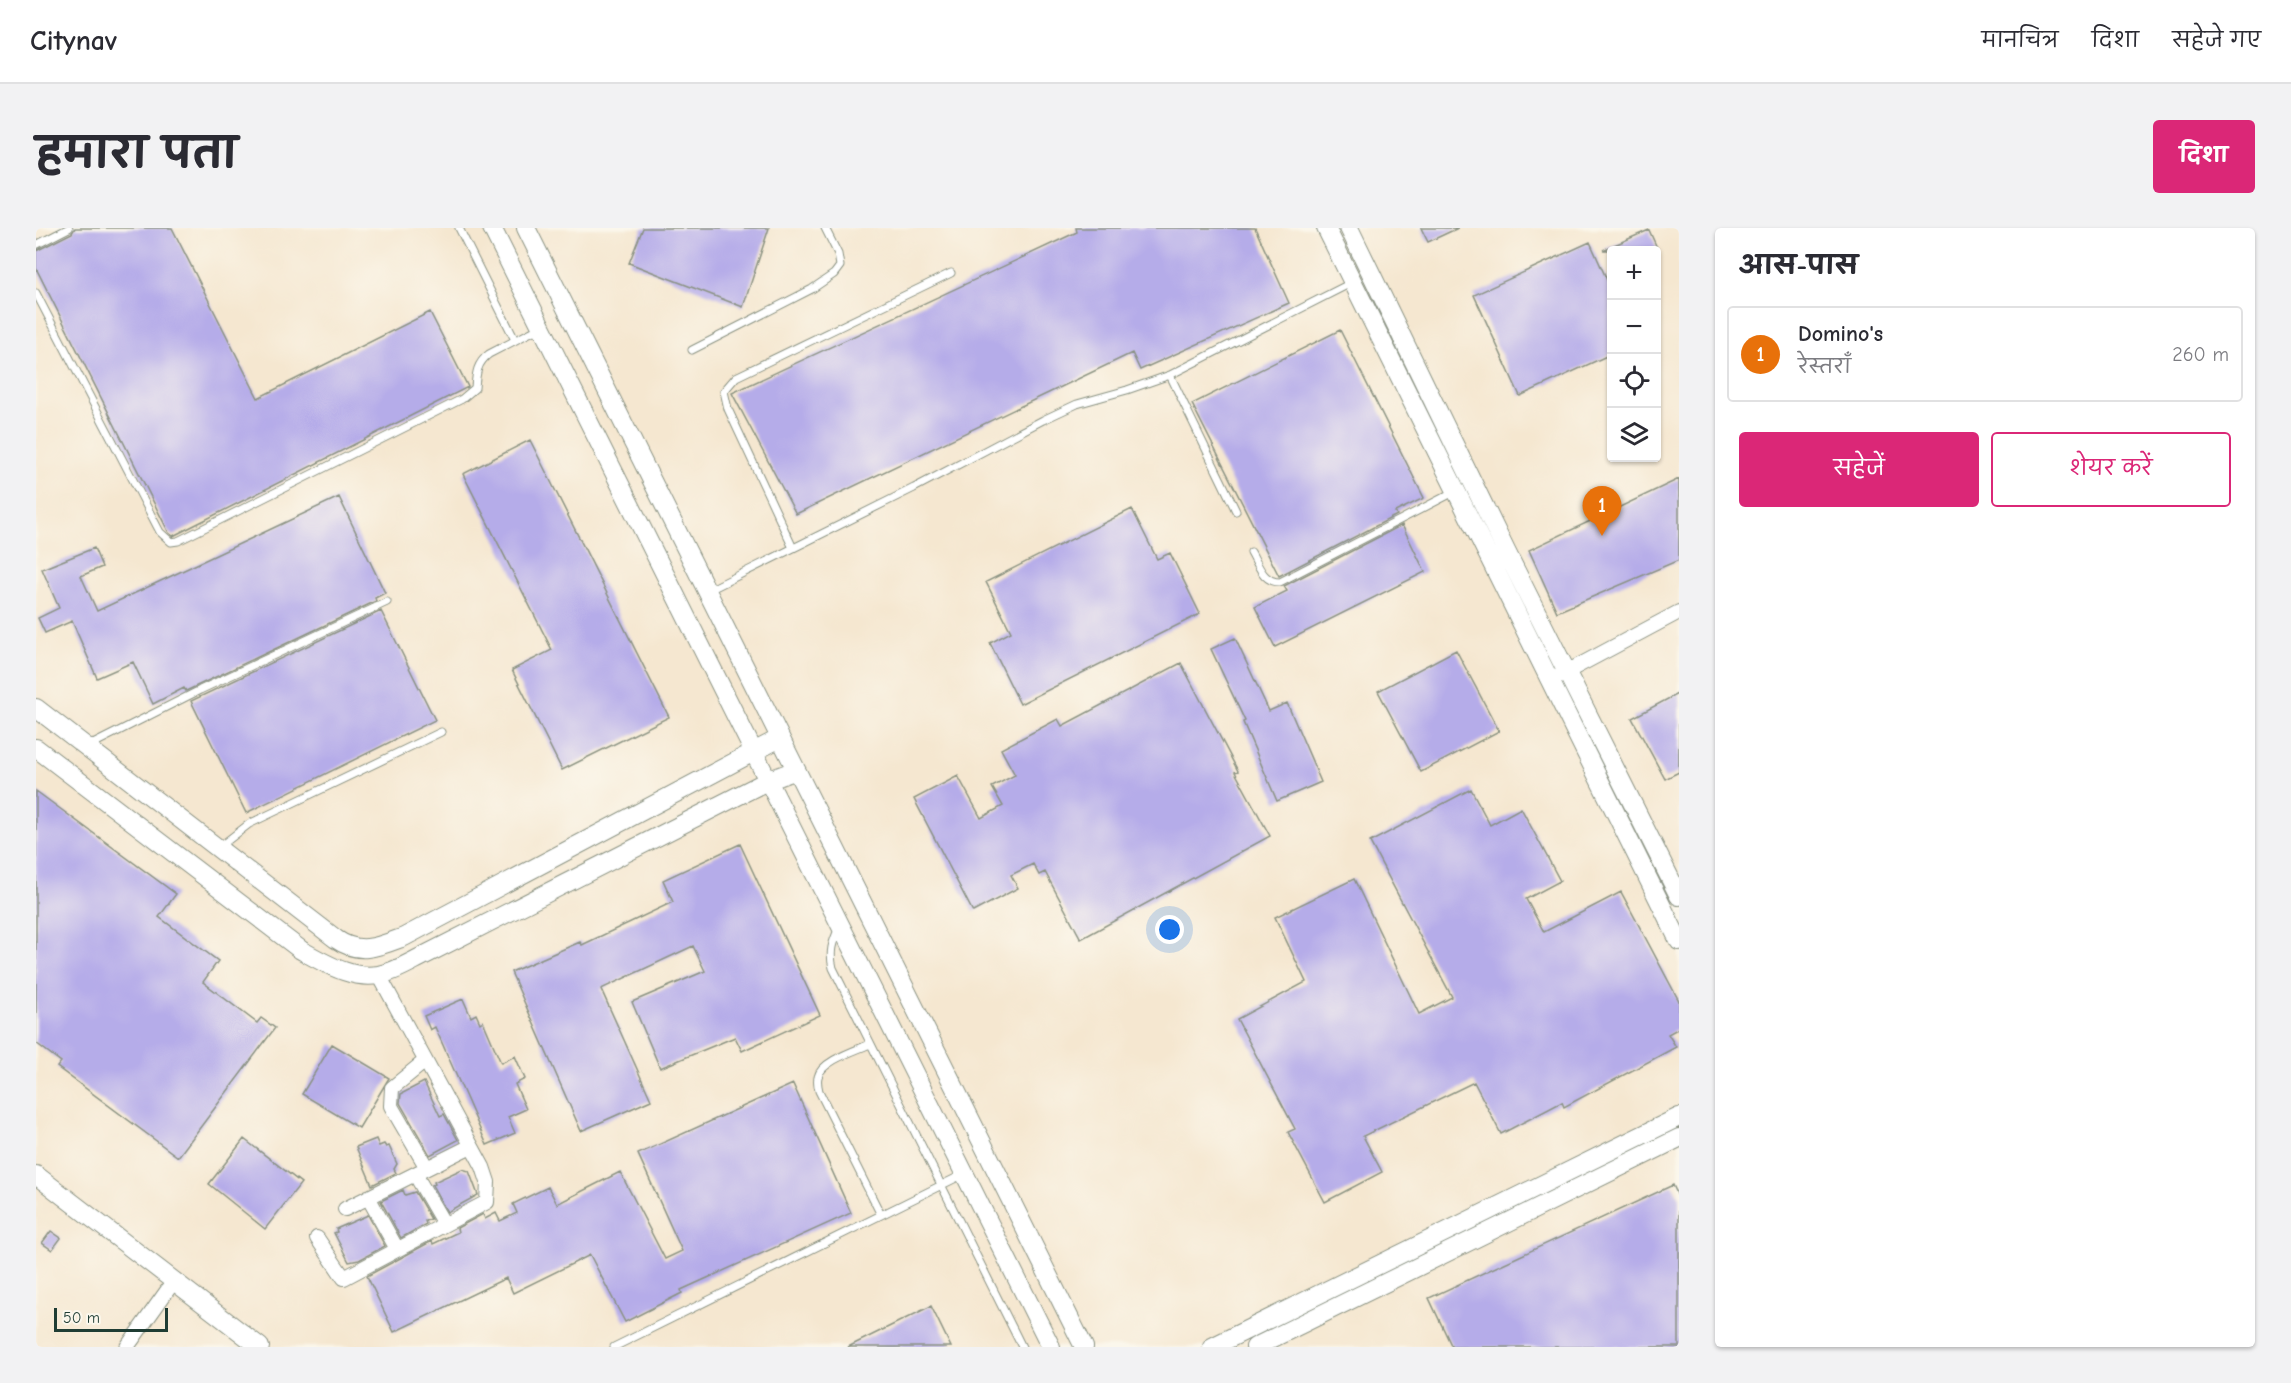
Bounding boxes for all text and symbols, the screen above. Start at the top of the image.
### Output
text: Citynav [30,25,117,57]
text: मानचित्र [1981,28,2059,52]
text: दिशा [2092,28,2139,52]
text: सहेजे गए [2172,28,2261,52]
button: दिशा [2153,120,2255,193]
text: हमारा पता [36,129,238,178]
map controls [1607,246,1661,462]
button: + [1607,246,1661,300]
text: आस-पास [1739,251,1858,281]
button: − [1607,300,1661,354]
text: Domino's [1798,321,1883,347]
text: 1 [1757,343,1764,366]
text: 260 m [2172,343,2229,366]
button: locate [1607,354,1661,408]
text: रेस्तराँ [1798,355,1851,378]
button: layers [1607,408,1661,462]
button: सहेजें [1739,432,1979,507]
button: शेयर करें [1991,432,2231,507]
pin: 1 [1582,486,1622,536]
your location [1155,915,1184,944]
scale bar [54,1305,168,1332]
text: 50 m [63,1309,100,1327]

